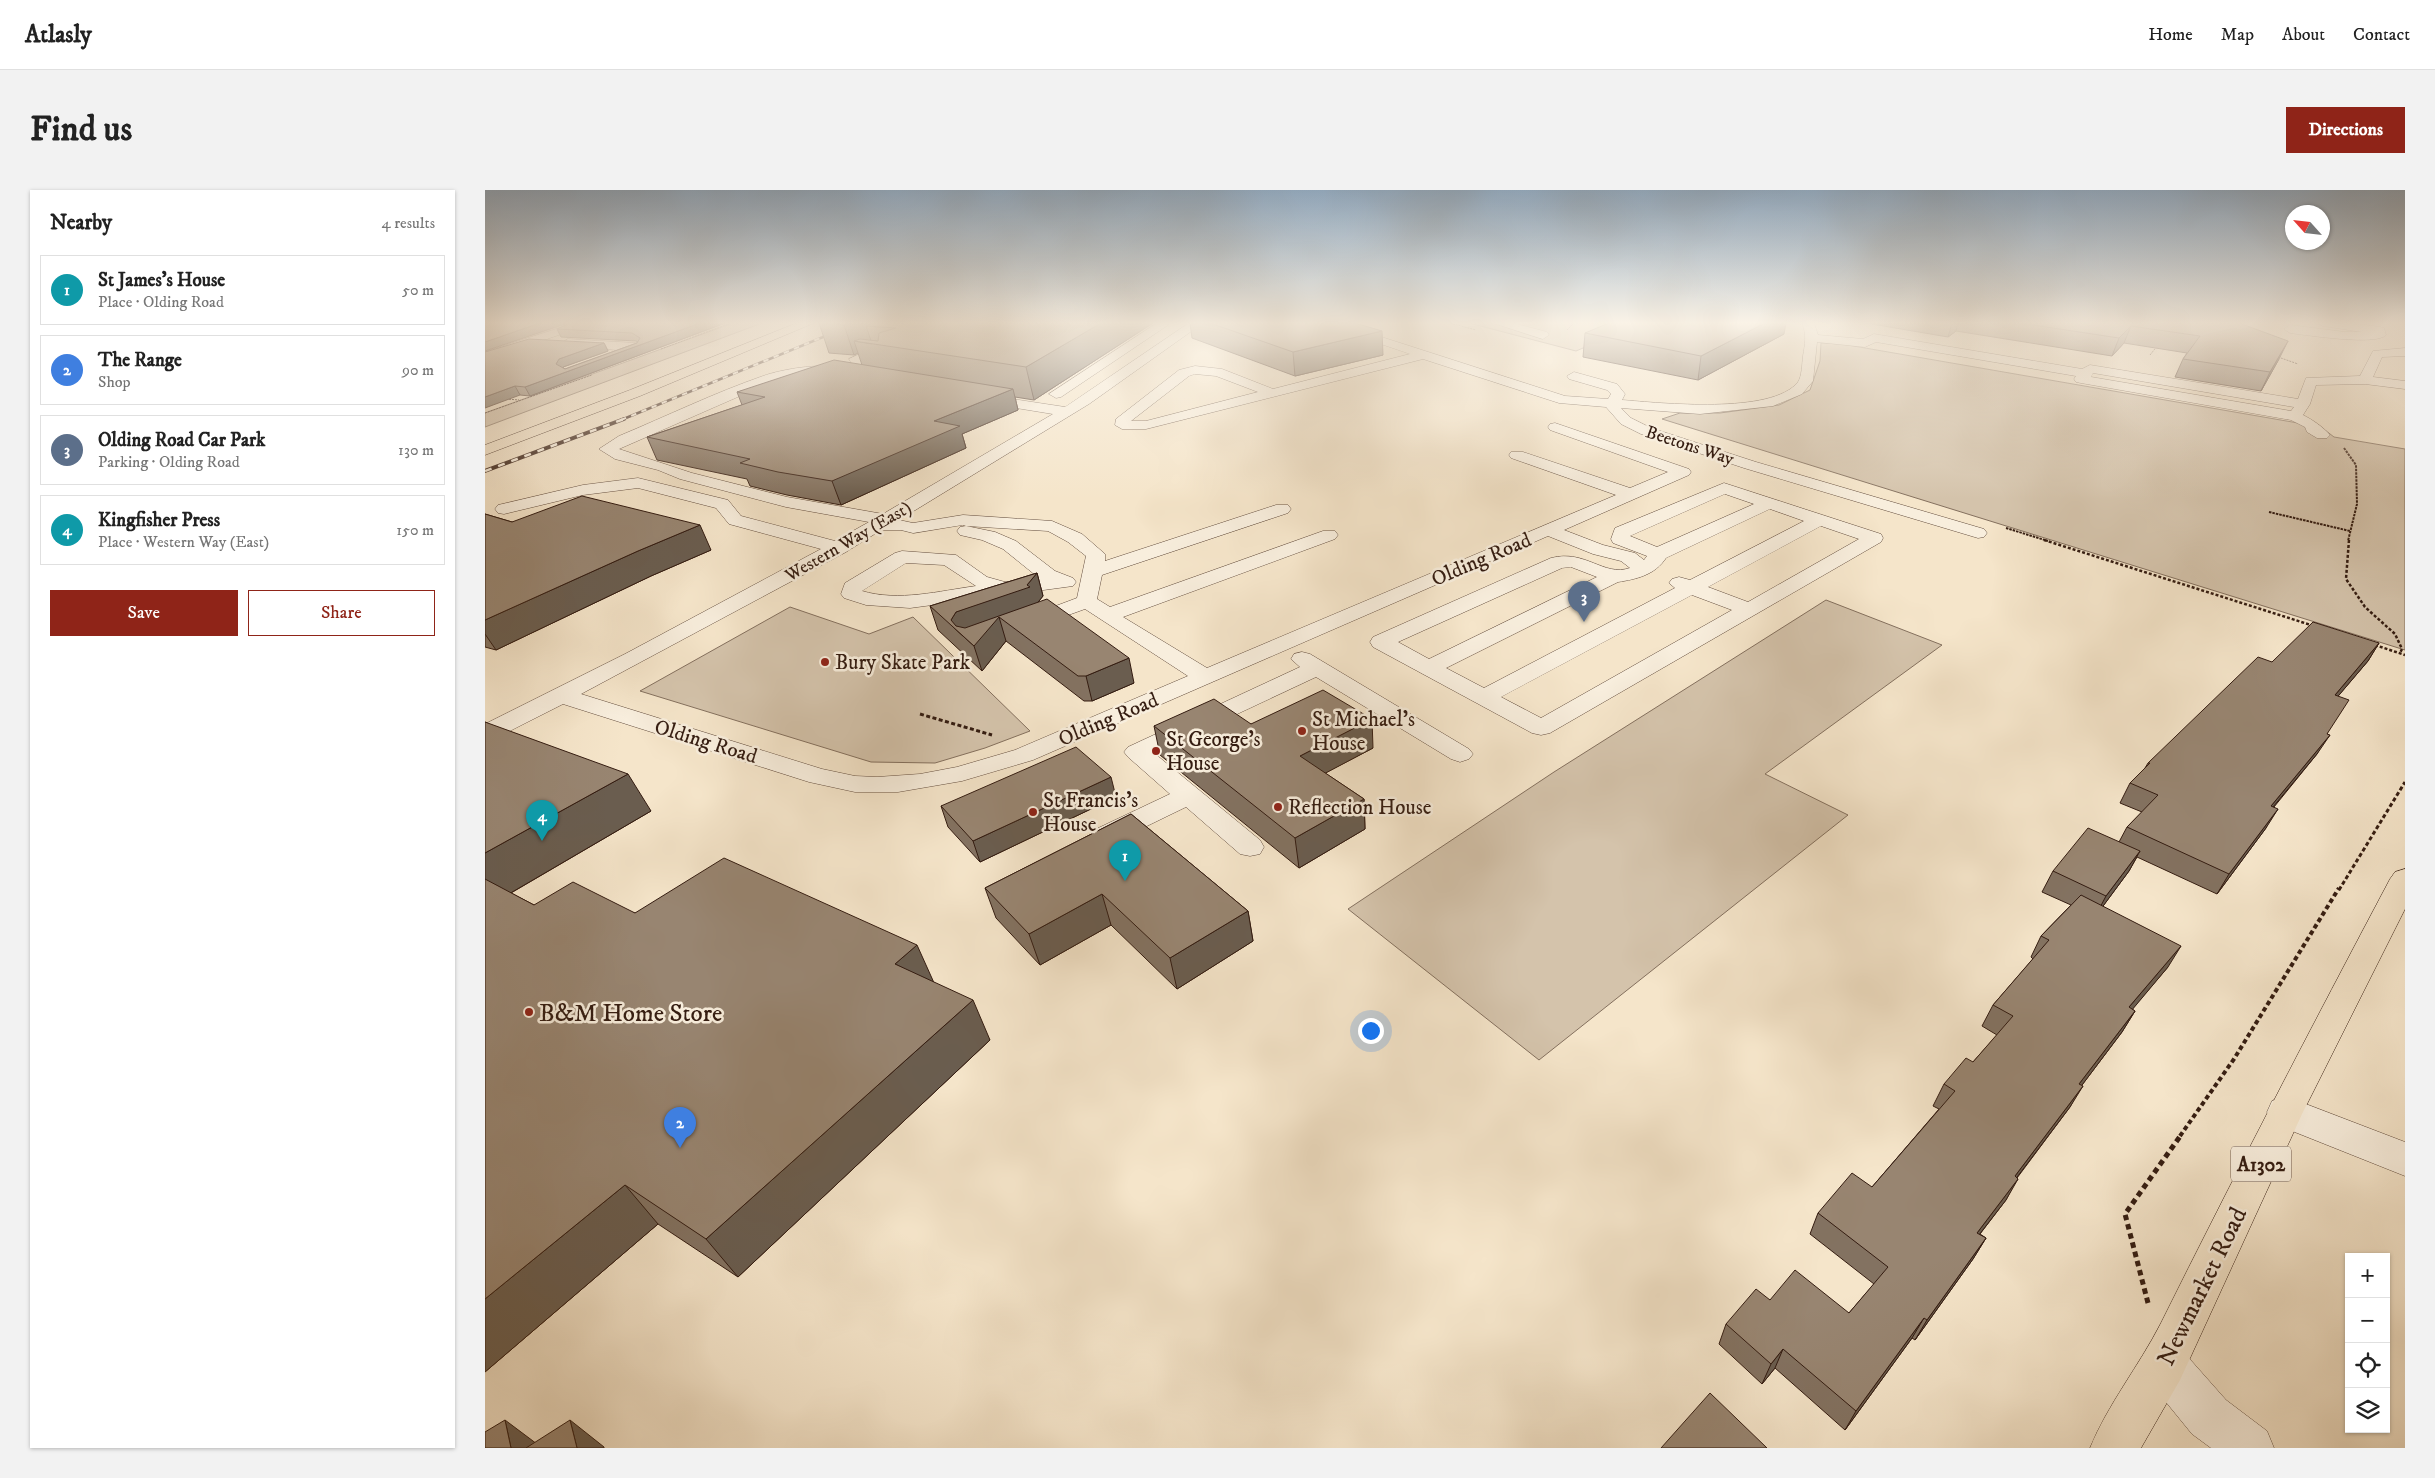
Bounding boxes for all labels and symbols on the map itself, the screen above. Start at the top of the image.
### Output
north arrow [2285,205,2330,250]
street label: Beetons Way [1643,421,1737,471]
street label: Western Way (East) [781,497,915,587]
street label: Olding Road [1427,527,1536,593]
pin: 3 [1568,581,1600,622]
place label: Bury Skate Park [835,650,971,676]
marker: Bury Skate Park [819,656,831,668]
street label: Olding Road [1054,687,1163,753]
place label: St Michael's House [1312,707,1415,757]
street label: Olding Road [651,714,761,770]
marker: St Michael's House [1296,725,1308,737]
place label: St George's House [1166,727,1261,777]
marker: St George's House [1150,745,1162,757]
place label: St Francis's House [1043,788,1138,838]
place label: Reflection House [1288,795,1432,821]
pin: 4 [526,800,558,841]
marker: Reflection House [1272,801,1284,813]
marker: St Francis's House [1027,806,1039,818]
pin: 1 [1109,840,1141,881]
place label: B&M Home Store [539,998,722,1029]
marker: B&M Home Store [523,1006,535,1018]
your location [1358,1018,1384,1044]
pin: 2 [664,1107,696,1148]
road number: A1302 [2231,1146,2291,1182]
street label: Newmarket Road [2151,1202,2254,1371]

